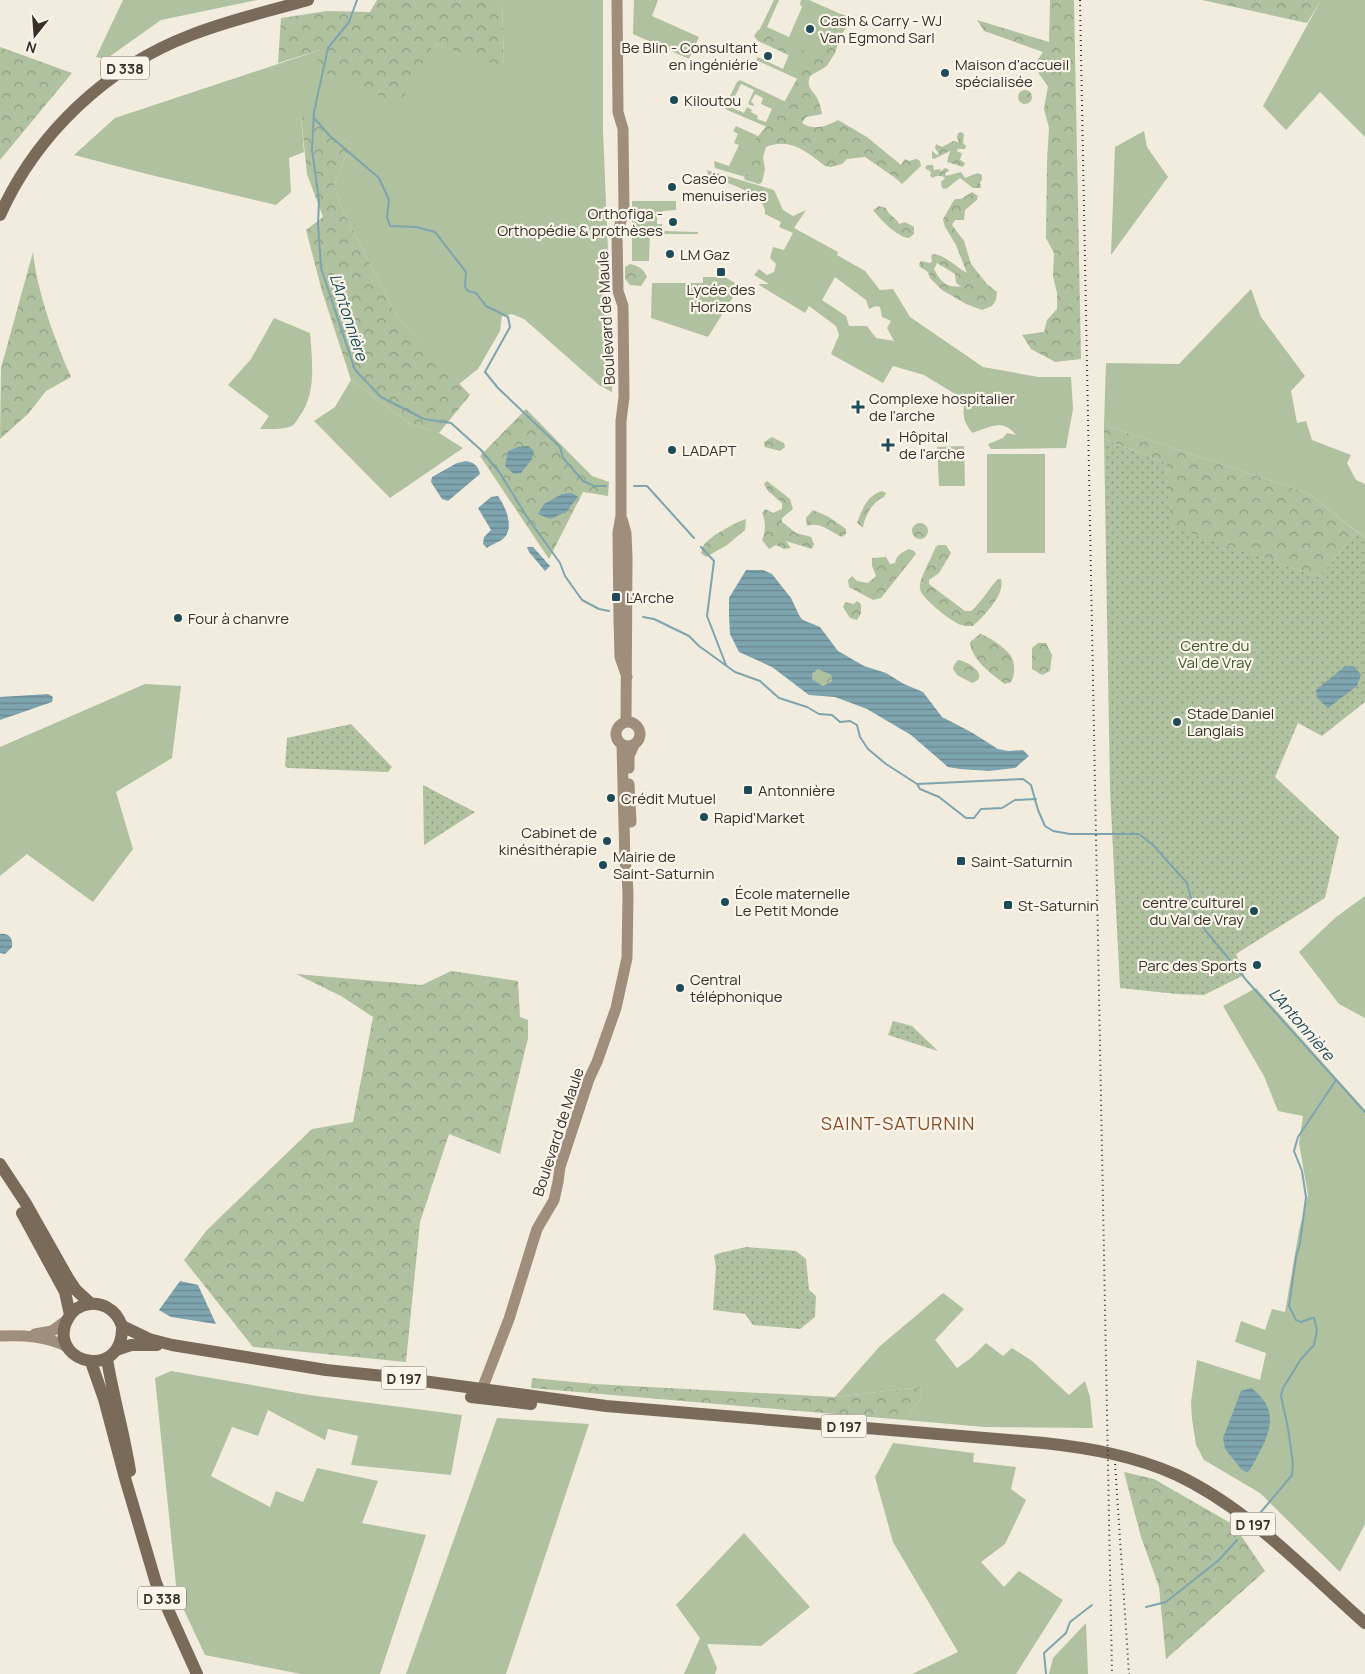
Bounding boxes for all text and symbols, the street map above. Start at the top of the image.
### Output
north arrow [10,10,60,60]
place label: Cash & Carry - WJ Van Egmond Sarl [820,10,942,48]
marker: Cash & Carry - WJ Van Egmond Sarl [804,23,816,35]
text: N [23,37,39,58]
place label: Be Blin - Consultant en ingéniérie [622,37,758,75]
marker: Be Blin - Consultant en ingéniérie [762,50,774,62]
place label: Maison d'accueil spécialisée [955,54,1069,92]
road number: D 338 [101,56,149,80]
marker: Maison d'accueil spécialisée [939,67,951,79]
place label: Kiloutou [684,90,741,111]
marker: Kiloutou [668,94,680,106]
place label: Caséo menuiseries [682,168,767,206]
marker: Caséo menuiseries [666,181,678,193]
place label: Orthofiga - Orthopédie & prothèses [497,203,663,241]
marker: Orthofiga - Orthopédie & prothèses [667,216,679,228]
place label: LM Gaz [680,244,730,265]
marker: LM Gaz [664,248,676,260]
street label: Boulevard de Maule [592,250,620,386]
marker: Lycée des Horizons [715,266,727,278]
water label: L'Antonnière [325,271,374,365]
place label: Lycée des Horizons [687,279,756,317]
place label: Complexe hospitalier de l'arche [869,388,1016,426]
marker: Complexe hospitalier de l'arche [851,400,865,414]
place label: Hôpital de l'arche [899,426,965,464]
marker: Hôpital de l'arche [881,438,895,452]
place label: LADAPT [682,440,736,461]
marker: LADAPT [666,444,678,456]
place label: L'Arche [626,587,674,608]
marker: L'Arche [610,591,622,603]
place label: Four à chanvre [188,608,289,629]
marker: Four à chanvre [172,612,184,624]
park label: Centre du Val de Vray [1178,635,1252,673]
place label: Stade Daniel Langlais [1187,703,1274,741]
marker: Stade Daniel Langlais [1171,716,1183,728]
place label: Antonnière [758,780,835,801]
marker: Antonnière [742,784,754,796]
place label: Crédit Mutuel [621,788,716,809]
marker: Crédit Mutuel [605,792,617,804]
place label: Rapid'Market [714,807,805,828]
marker: Rapid'Market [698,811,710,823]
place label: Cabinet de kinésithérapie [499,822,597,860]
marker: Cabinet de kinésithérapie [601,835,613,847]
place label: Mairie de Saint-Saturnin [613,846,715,884]
place label: Saint-Saturnin [971,851,1073,872]
marker: Saint-Saturnin [955,855,967,867]
marker: Mairie de Saint-Saturnin [597,859,609,871]
place label: École maternelle Le Petit Monde [735,883,850,921]
place label: centre culturel du Val de Vray [1142,892,1244,930]
place label: St-Saturnin [1018,895,1099,916]
marker: École maternelle Le Petit Monde [719,896,731,908]
marker: St-Saturnin [1002,899,1014,911]
marker: centre culturel du Val de Vray [1248,905,1260,917]
place label: Parc des Sports [1139,955,1247,976]
marker: Parc des Sports [1251,959,1263,971]
place label: Central téléphonique [690,969,783,1007]
marker: Central téléphonique [674,982,686,994]
water label: L'Antonnière [1264,983,1341,1066]
street label: Boulevard de Maule [527,1065,589,1199]
district label: SAINT-SATURNIN [821,1111,975,1135]
road number: D 197 [382,1366,426,1390]
road number: D 197 [822,1414,866,1438]
road number: D 197 [1230,1512,1276,1536]
road number: D 338 [138,1586,186,1610]

